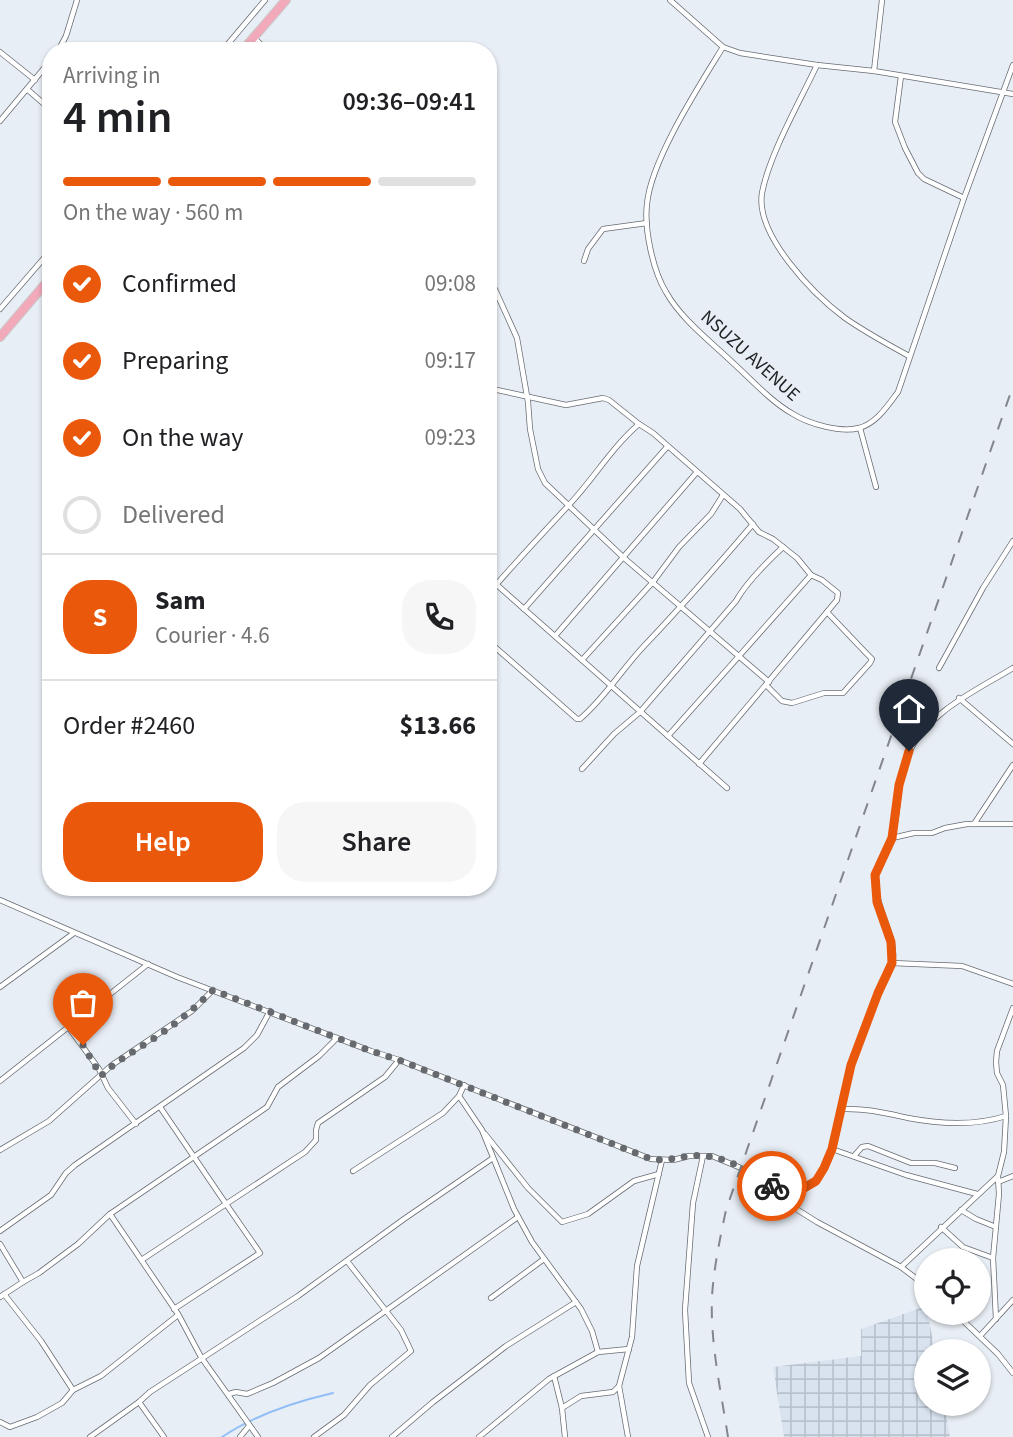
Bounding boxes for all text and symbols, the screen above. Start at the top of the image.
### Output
text: Arriving in [63,59,161,92]
text: 09:36–09:41 [343,83,476,120]
text: 4 min [63,85,172,150]
text: On the way · 560 m [63,196,243,229]
icon: check [63,265,101,303]
text: Confirmed [122,265,237,302]
text: 09:08 [425,267,476,300]
street label: NSUZU AVENUE [694,304,806,408]
icon: check [63,342,101,380]
text: Preparing [122,342,228,379]
text: 09:17 [425,344,476,377]
icon: check [63,419,101,457]
text: On the way [122,419,243,456]
text: 09:23 [425,421,476,454]
text: Delivered [122,496,225,533]
button: phone [402,580,476,654]
text: Sam [155,582,205,619]
text: S [93,599,107,636]
text: Courier · 4.6 [155,619,270,652]
pin [879,679,939,751]
icon: home [890,690,928,728]
text: Order #2460 [63,707,195,744]
text: $13.66 [400,707,476,744]
button: Help [63,802,263,882]
button: Share [277,802,476,882]
pin [53,973,113,1045]
icon: bag [64,984,102,1022]
courier [737,1151,807,1221]
icon: bike [753,1167,791,1205]
map controls [914,1248,991,1416]
button: locate [914,1248,991,1325]
button: layers [914,1339,991,1416]

